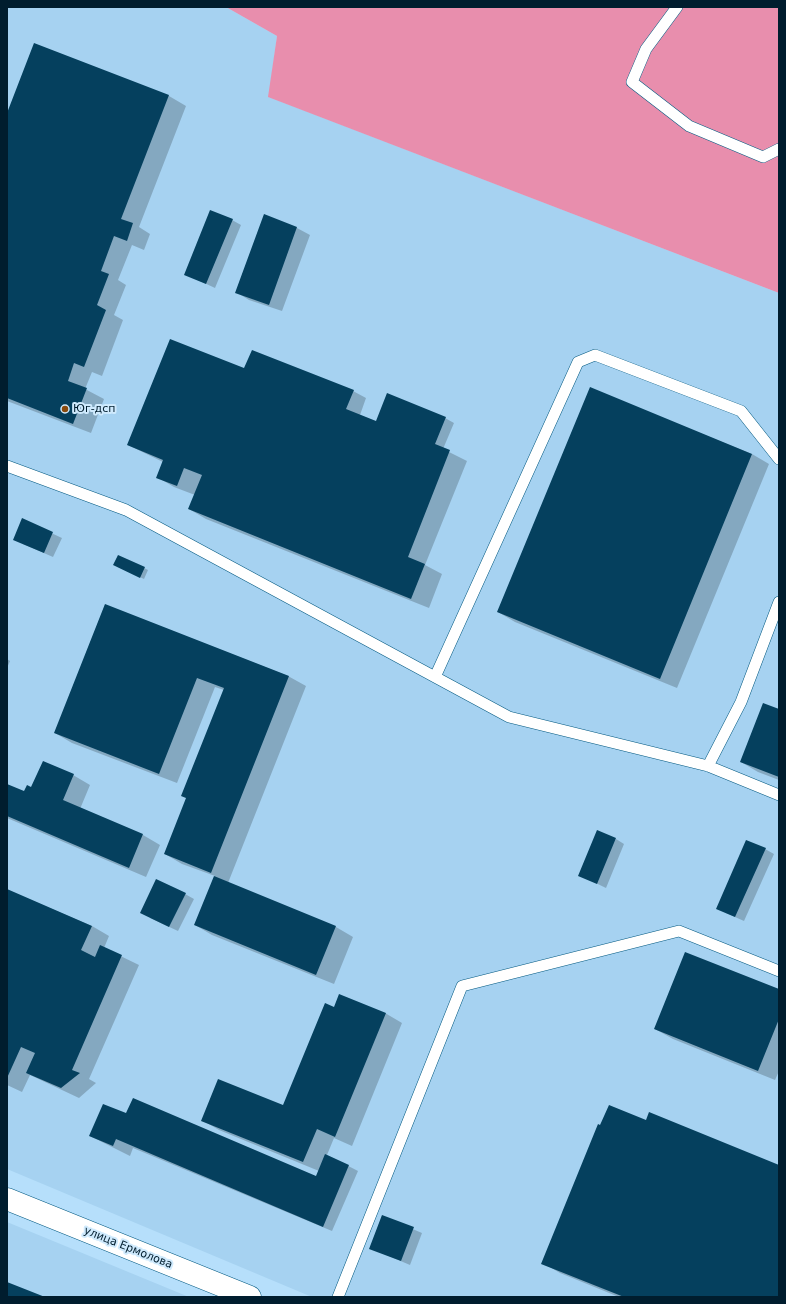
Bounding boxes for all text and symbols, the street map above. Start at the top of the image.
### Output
place label: Юг-дсп [73,402,115,416]
marker: Юг-дсп [60,404,70,414]
street label: улица Ермолова [82,1224,174,1272]

